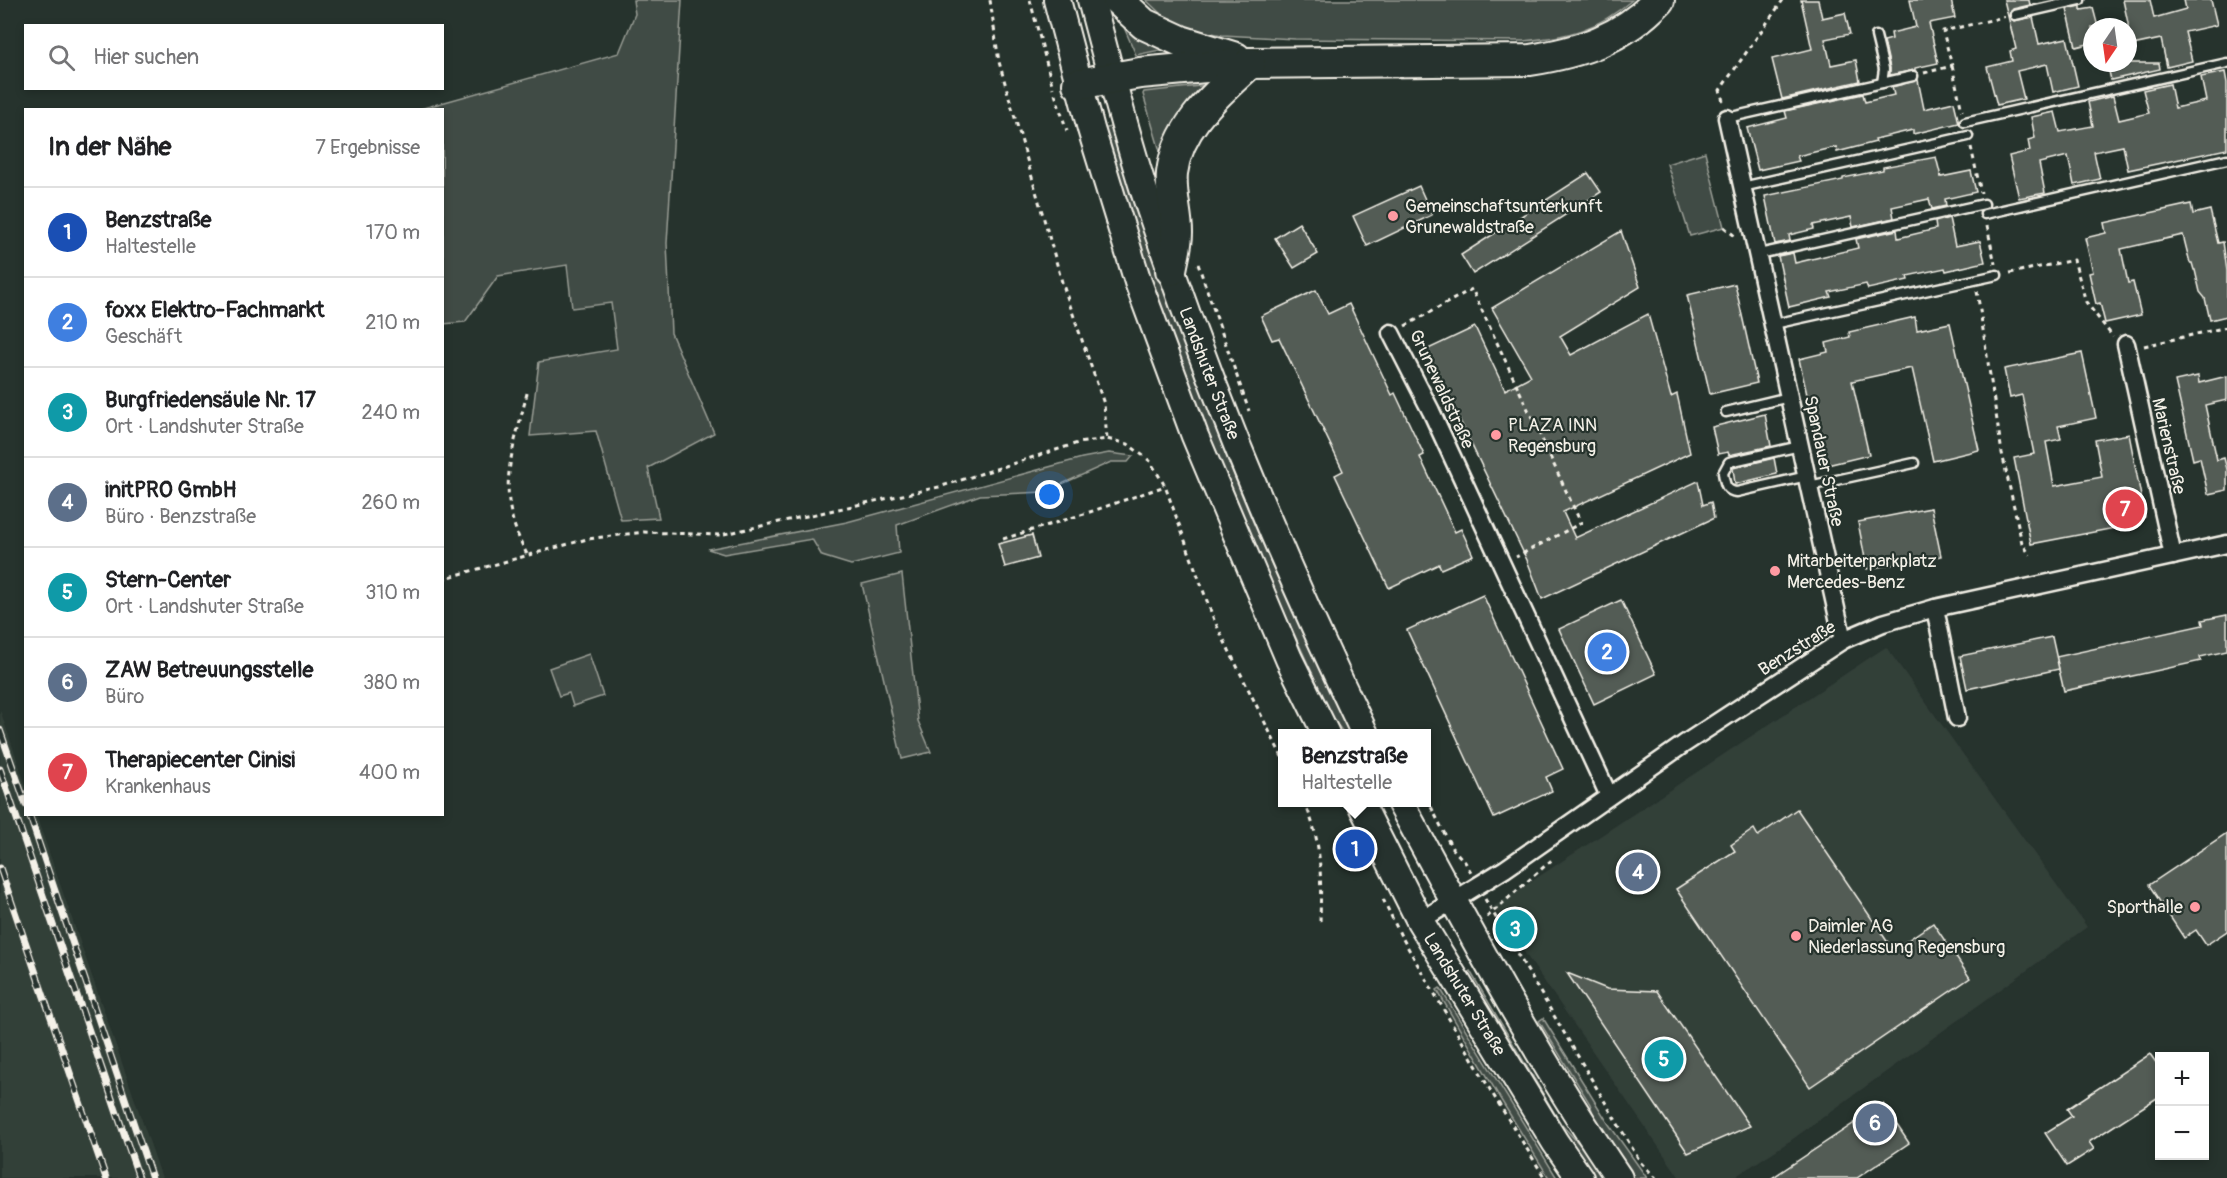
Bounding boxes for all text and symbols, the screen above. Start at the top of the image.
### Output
north arrow [2083,18,2137,72]
search box [24,24,444,90]
icon: search [45,41,78,74]
text: Hier suchen [93,43,199,71]
text: In der Nähe [48,131,171,163]
text: 7 Ergebnisse [315,135,420,160]
place label: Gemeinschaftsunterkunft Grunewaldstraße [1405,195,1603,239]
text: Benzstraße [105,206,211,234]
marker: Gemeinschaftsunterkunft Grunewaldstraße [1386,209,1400,223]
text: 1 [64,220,71,245]
text: 170 m [366,220,420,245]
text: Haltestelle [105,234,196,259]
text: foxx Elektro-Fachmarkt [105,296,324,324]
street label: Landshuter Straße [1173,304,1245,443]
text: 2 [62,310,73,335]
text: 210 m [365,310,420,335]
text: Geschäft [105,324,182,349]
street label: Grunewaldstraße [1404,326,1479,453]
text: Burgfriedensäule Nr. 17 [105,386,316,414]
street label: Spandauer Straße [1798,394,1849,529]
street label: Marienstraße [2146,396,2191,497]
text: 3 [62,400,73,425]
text: 240 m [361,400,420,425]
text: Ort · Landshuter Straße [105,414,304,439]
place label: PLAZA INN Regensburg [1508,414,1597,458]
marker: PLAZA INN Regensburg [1489,428,1503,442]
text: initPRO GmbH [105,476,236,504]
your location [1035,480,1064,509]
pin: 7 [2106,486,2144,532]
text: 4 [62,490,73,515]
text: 260 m [361,490,420,515]
text: Büro · Benzstraße [105,504,256,529]
place label: Mitarbeiterparkplatz Mercedes-Benz [1787,550,1937,594]
marker: Mitarbeiterparkplatz Mercedes-Benz [1768,564,1782,578]
text: Stern-Center [105,566,231,594]
text: 5 [62,580,73,605]
text: 310 m [365,580,420,605]
text: Ort · Landshuter Straße [105,594,304,619]
street label: Benzstraße [1754,616,1840,681]
pin: 2 [1588,630,1626,674]
text: ZAW Betreuungsstelle [105,656,313,684]
text: 6 [62,670,73,695]
text: 380 m [363,670,420,695]
text: Büro [105,684,144,709]
popup [1278,729,1431,807]
text: Benzstraße [1301,742,1408,770]
text: Therapiecenter Cinisi [105,746,295,774]
text: 7 [62,760,73,785]
text: 400 m [359,760,420,785]
text: Haltestelle [1301,770,1392,795]
text: Krankenhaus [105,774,211,799]
pin: 1 [1336,826,1374,872]
pin: 4 [1618,850,1658,894]
place label: Sporthalle [2106,896,2183,919]
marker: Sporthalle [2188,900,2202,914]
pin: 3 [1496,906,1534,952]
place label: Daimler AG Niederlassung Regensburg [1808,915,2005,959]
street label: Landshuter Straße [1418,929,1511,1060]
marker: Daimler AG Niederlassung Regensburg [1789,929,1803,943]
pin: 5 [1644,1036,1684,1082]
map controls [2155,1052,2209,1160]
button: + [2155,1052,2209,1106]
pin: 6 [1856,1100,1894,1146]
button: − [2155,1106,2209,1160]

